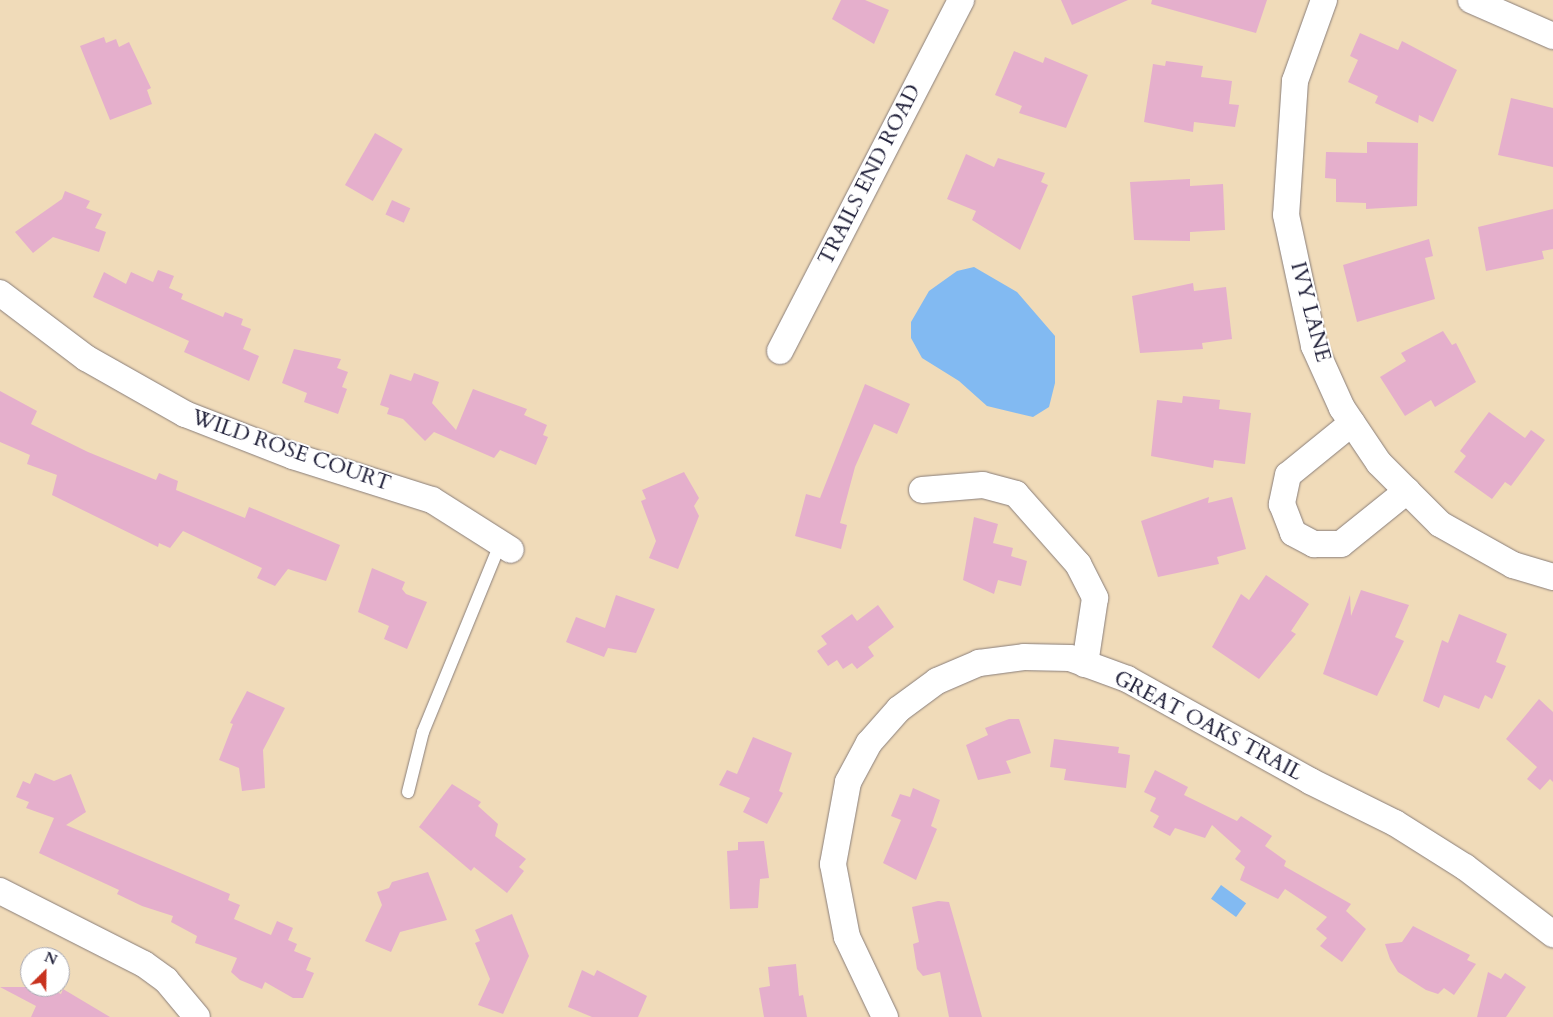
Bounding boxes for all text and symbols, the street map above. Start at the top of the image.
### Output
street label: TRAILS END ROAD [814,81,926,269]
street label: IVY LANE [1285,259,1335,365]
street label: WILD ROSE COURT [188,405,394,497]
street label: GREAT OAKS TRAIL [1109,666,1307,786]
north arrow [20,947,70,997]
text: N [41,948,60,970]

